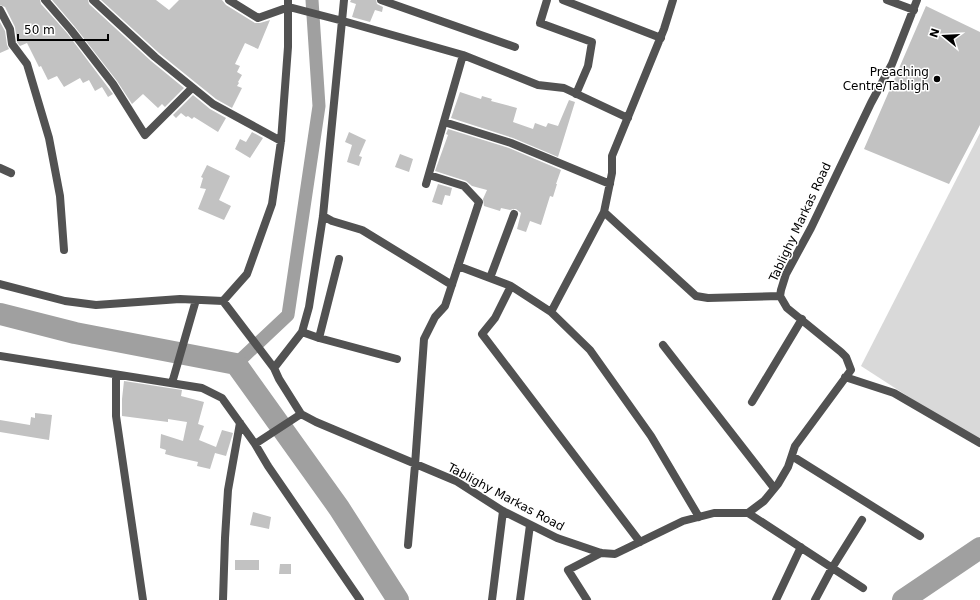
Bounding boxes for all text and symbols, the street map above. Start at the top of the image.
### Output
scale bar [18,16,108,42]
north arrow [924,16,964,56]
text: 50 m [24,23,55,37]
text: N [927,27,943,39]
place label: Preaching Centre/Tabligh [843,65,929,93]
marker: Preaching Centre/Tabligh [932,74,942,84]
street label: Tablighy Markas Road [766,160,834,285]
street label: Tablighy Markas Road [444,460,567,534]

